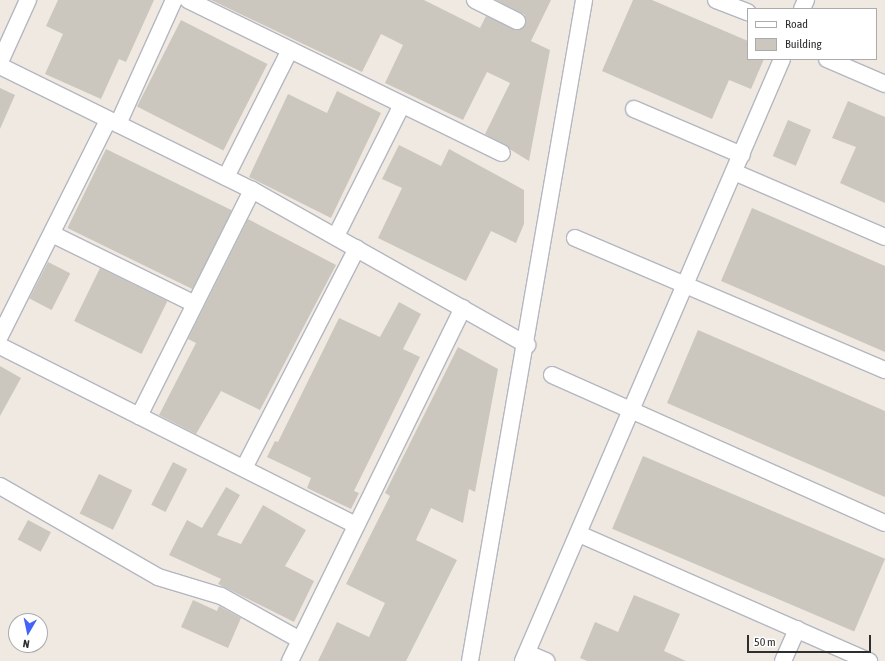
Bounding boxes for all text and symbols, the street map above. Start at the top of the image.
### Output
legend [747,8,877,60]
text: Road [785,17,808,31]
text: Building [785,37,822,51]
north arrow [8,613,48,653]
scale bar [749,627,873,653]
text: 50 m [754,635,776,649]
text: N [22,637,30,650]

